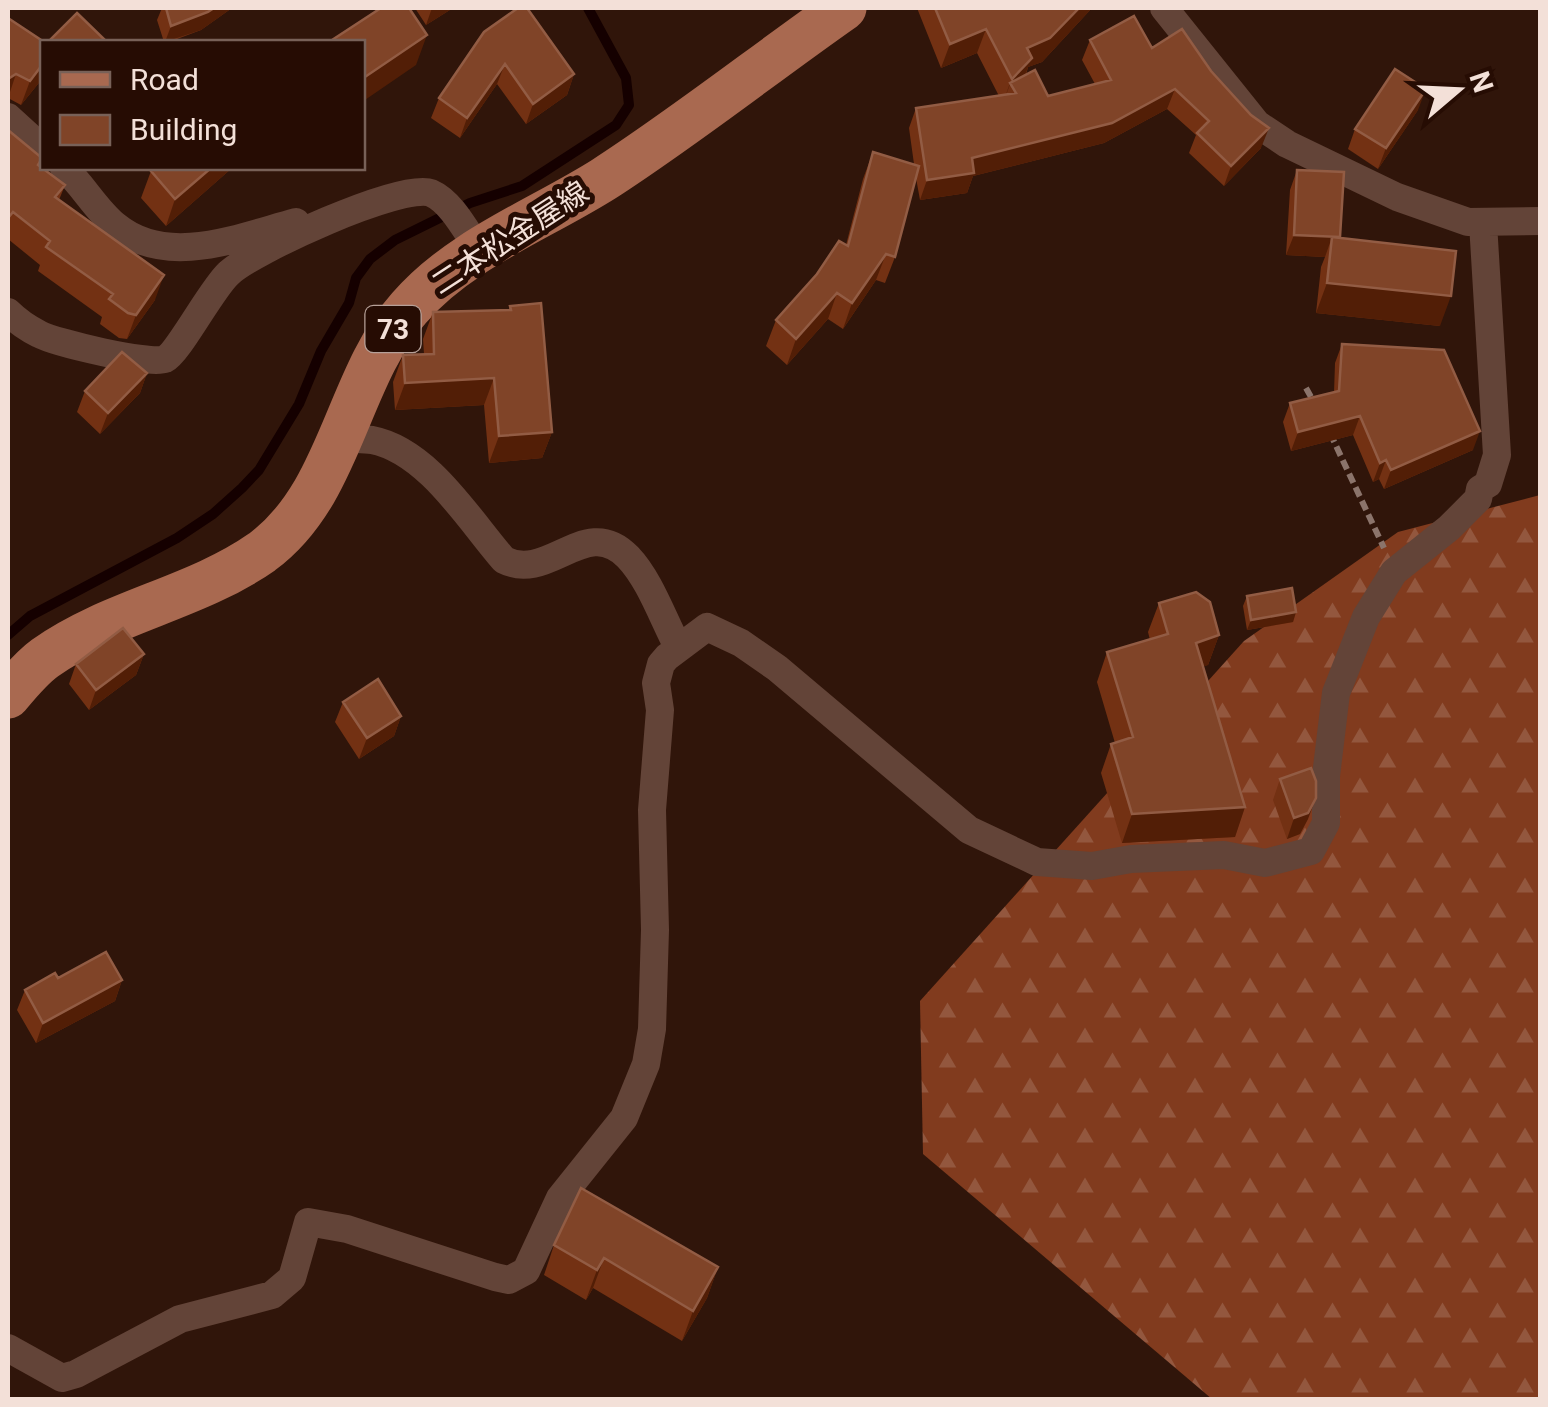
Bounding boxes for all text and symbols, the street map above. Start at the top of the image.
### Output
legend [40,40,365,170]
north arrow [1408,40,1508,140]
text: Road [130,62,199,97]
text: N [1462,67,1500,97]
text: Building [130,112,237,147]
street label: 二本松金屋線 [425,174,595,301]
road number: 73 [366,306,420,352]

